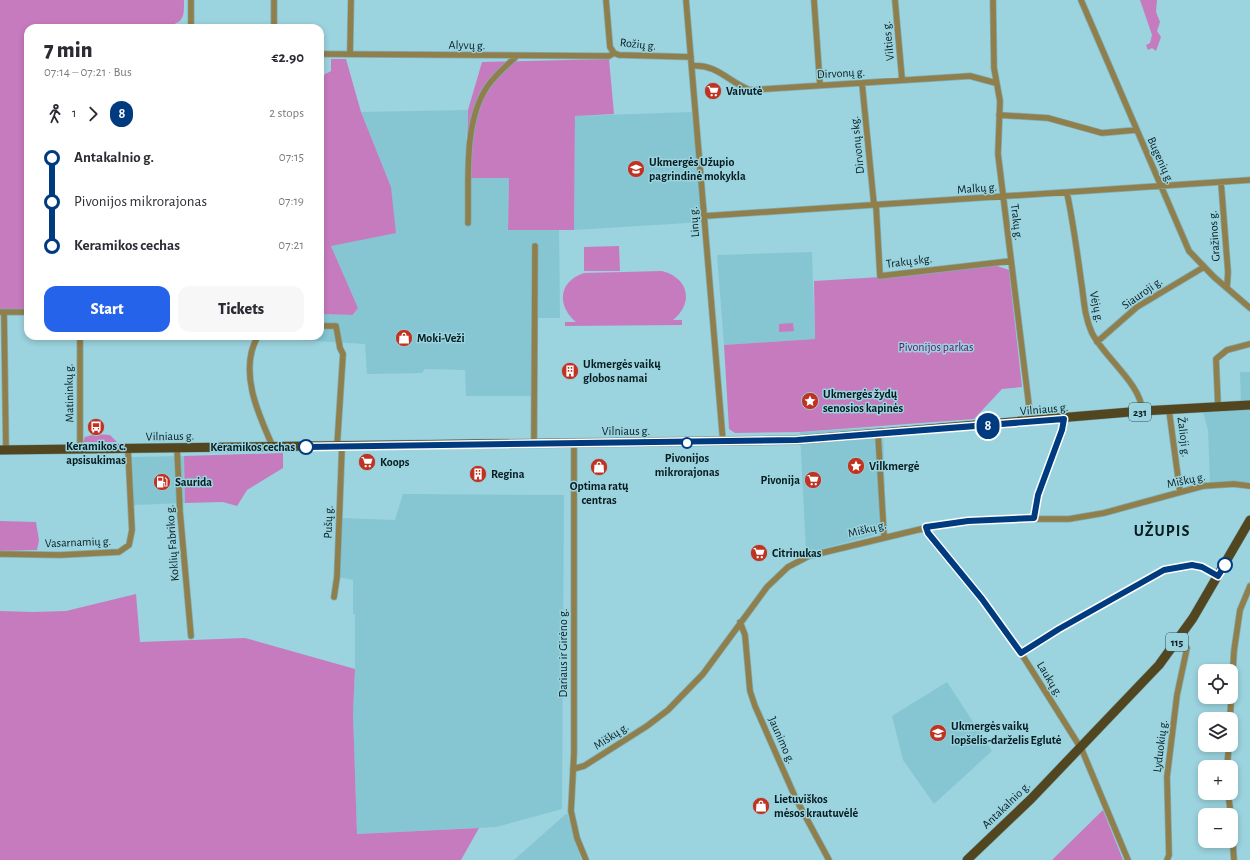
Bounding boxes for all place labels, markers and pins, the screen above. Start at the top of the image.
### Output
supermarket icon: Vaivutė [703,81,723,101]
place label: Vaivutė [726,85,763,97]
place label: Ukmergės Užupio pagrindinė mokykla [649,156,746,183]
school or university icon: Ukmergės Užupio pagrindinė mokykla [626,159,646,179]
shop icon: Moki-Veži [394,328,414,348]
place label: Moki-Veži [417,332,465,344]
place label: Ukmergės vaikų globos namai [583,358,661,384]
building icon: Ukmergės vaikų globos namai [560,361,580,381]
place label: Ukmergės žydų senosios kapinės [823,388,904,414]
place icon: Ukmergės žydų senosios kapinės [800,391,820,411]
bus stop icon: Keramikos c. apsisukimas [86,417,106,437]
marker: Pivonijos mikrorajonas [681,437,693,449]
marker: Keramikos cechas [298,439,314,455]
place label: Keramikos c. apsisukimas [66,440,126,466]
place label: Keramikos cechas [210,441,295,453]
supermarket icon: Koops [357,452,377,472]
place label: Pivonijos mikrorajonas [655,452,720,479]
place label: Koops [380,456,410,468]
place icon: Vilkmergė [846,456,866,476]
shop icon: Optima ratų centras [589,457,609,477]
place label: Vilkmergė [869,460,920,472]
building icon: Regina [468,464,488,484]
place label: Regina [491,468,525,480]
supermarket icon: Pivonija [803,470,823,490]
fuel station icon: Saurida [152,472,172,492]
place label: Pivonija [761,474,800,487]
place label: Saurida [175,476,212,488]
place label: Optima ratų centras [570,480,629,506]
supermarket icon: Citrinukas [749,543,769,563]
place label: Citrinukas [772,547,822,559]
unlabelled marker [1217,557,1233,573]
place label: Ukmergės vaikų lopšelis-darželis Eglutė [951,720,1062,746]
school or university icon: Ukmergės vaikų lopšelis-darželis Eglutė [928,723,948,743]
place label: Lietuviškos mėsos krautuvėlė [774,793,859,819]
shop icon: Lietuviškos mėsos krautuvėlė [751,796,771,816]

